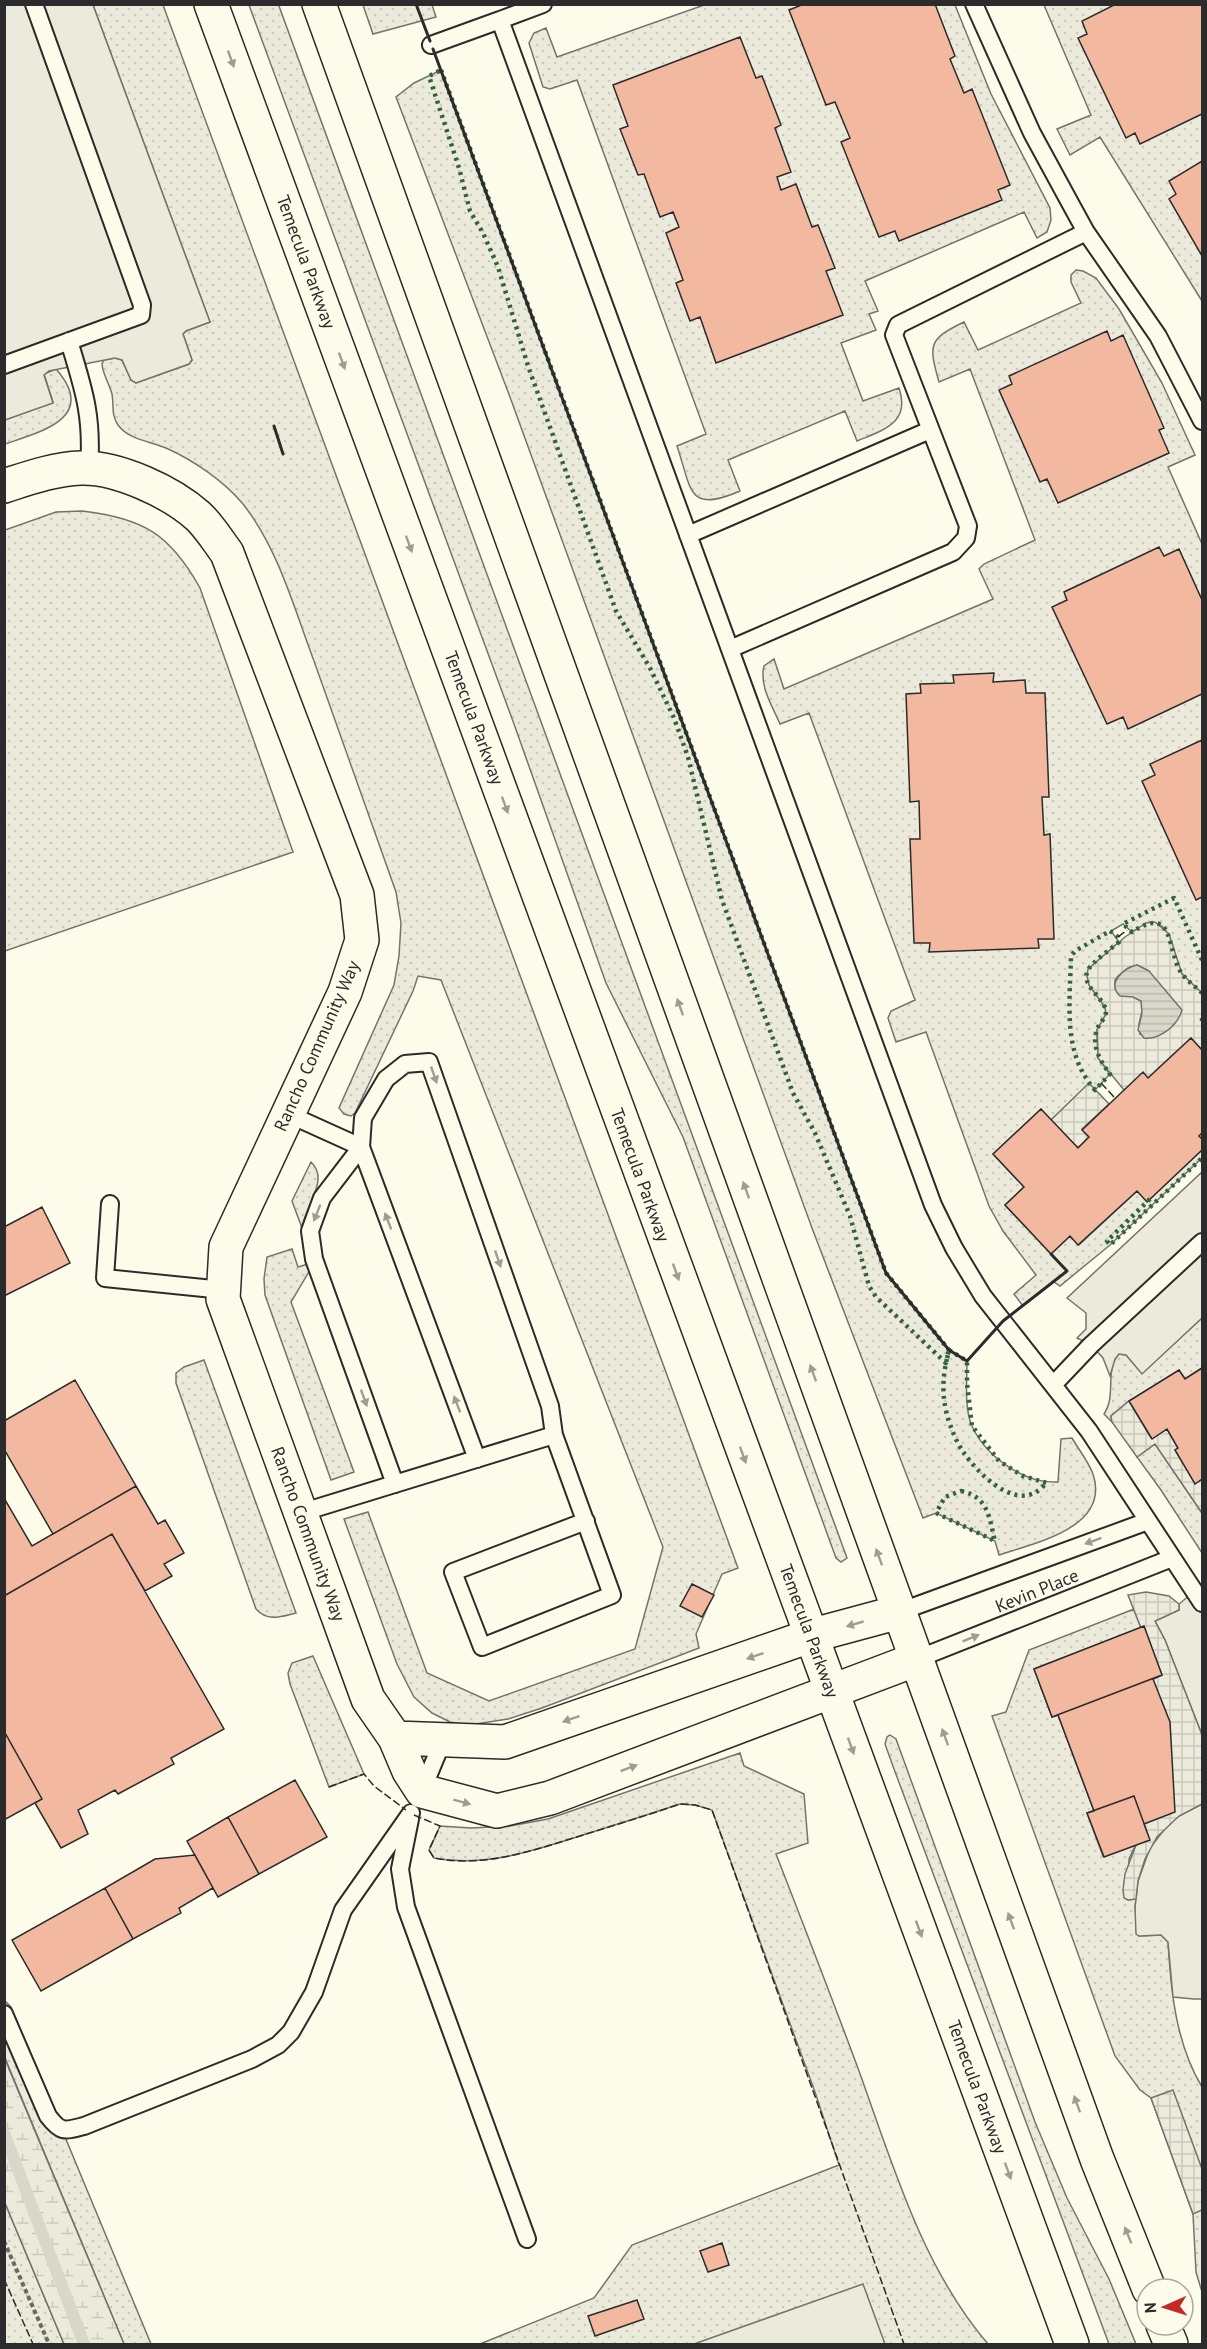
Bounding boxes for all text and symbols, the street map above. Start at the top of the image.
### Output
one-way arrow [226,51,236,69]
street label: Temecula Parkway [272,192,342,333]
one-way arrow [337,352,347,370]
one-way arrow [405,535,415,553]
street label: Temecula Parkway [440,648,510,789]
one-way arrow [501,797,511,815]
street label: Rancho Community Way [269,956,365,1135]
one-way arrow [674,998,684,1016]
one-way arrow [429,1066,439,1084]
street label: Temecula Parkway [606,1105,676,1246]
one-way arrow [741,1181,751,1199]
one-way arrow [311,1204,321,1222]
one-way arrow [383,1212,393,1230]
one-way arrow [494,1250,504,1268]
one-way arrow [672,1263,681,1281]
one-way arrow [807,1364,817,1382]
one-way arrow [359,1389,369,1407]
one-way arrow [451,1395,461,1413]
street label: Rancho Community Way [266,1443,351,1625]
one-way arrow [739,1446,749,1464]
one-way arrow [1084,1537,1102,1547]
one-way arrow [874,1548,884,1566]
street label: Temecula Parkway [775,1561,845,1702]
street label: Kevin Place [992,1563,1082,1618]
one-way arrow [846,1620,864,1629]
one-way arrow [962,1633,980,1642]
one-way arrow [746,1651,764,1661]
one-way arrow [562,1715,580,1725]
one-way arrow [940,1728,949,1746]
one-way arrow [847,1737,856,1755]
one-way arrow [620,1763,638,1773]
one-way arrow [452,1797,471,1807]
one-way arrow [1006,1911,1016,1929]
one-way arrow [914,1920,924,1938]
street label: Temecula Parkway [943,2017,1013,2158]
one-way arrow [1072,2095,1082,2113]
one-way arrow [1004,2162,1014,2180]
one-way arrow [1122,2225,1132,2243]
north arrow [1135,2277,1195,2337]
text: N [1140,2302,1160,2314]

